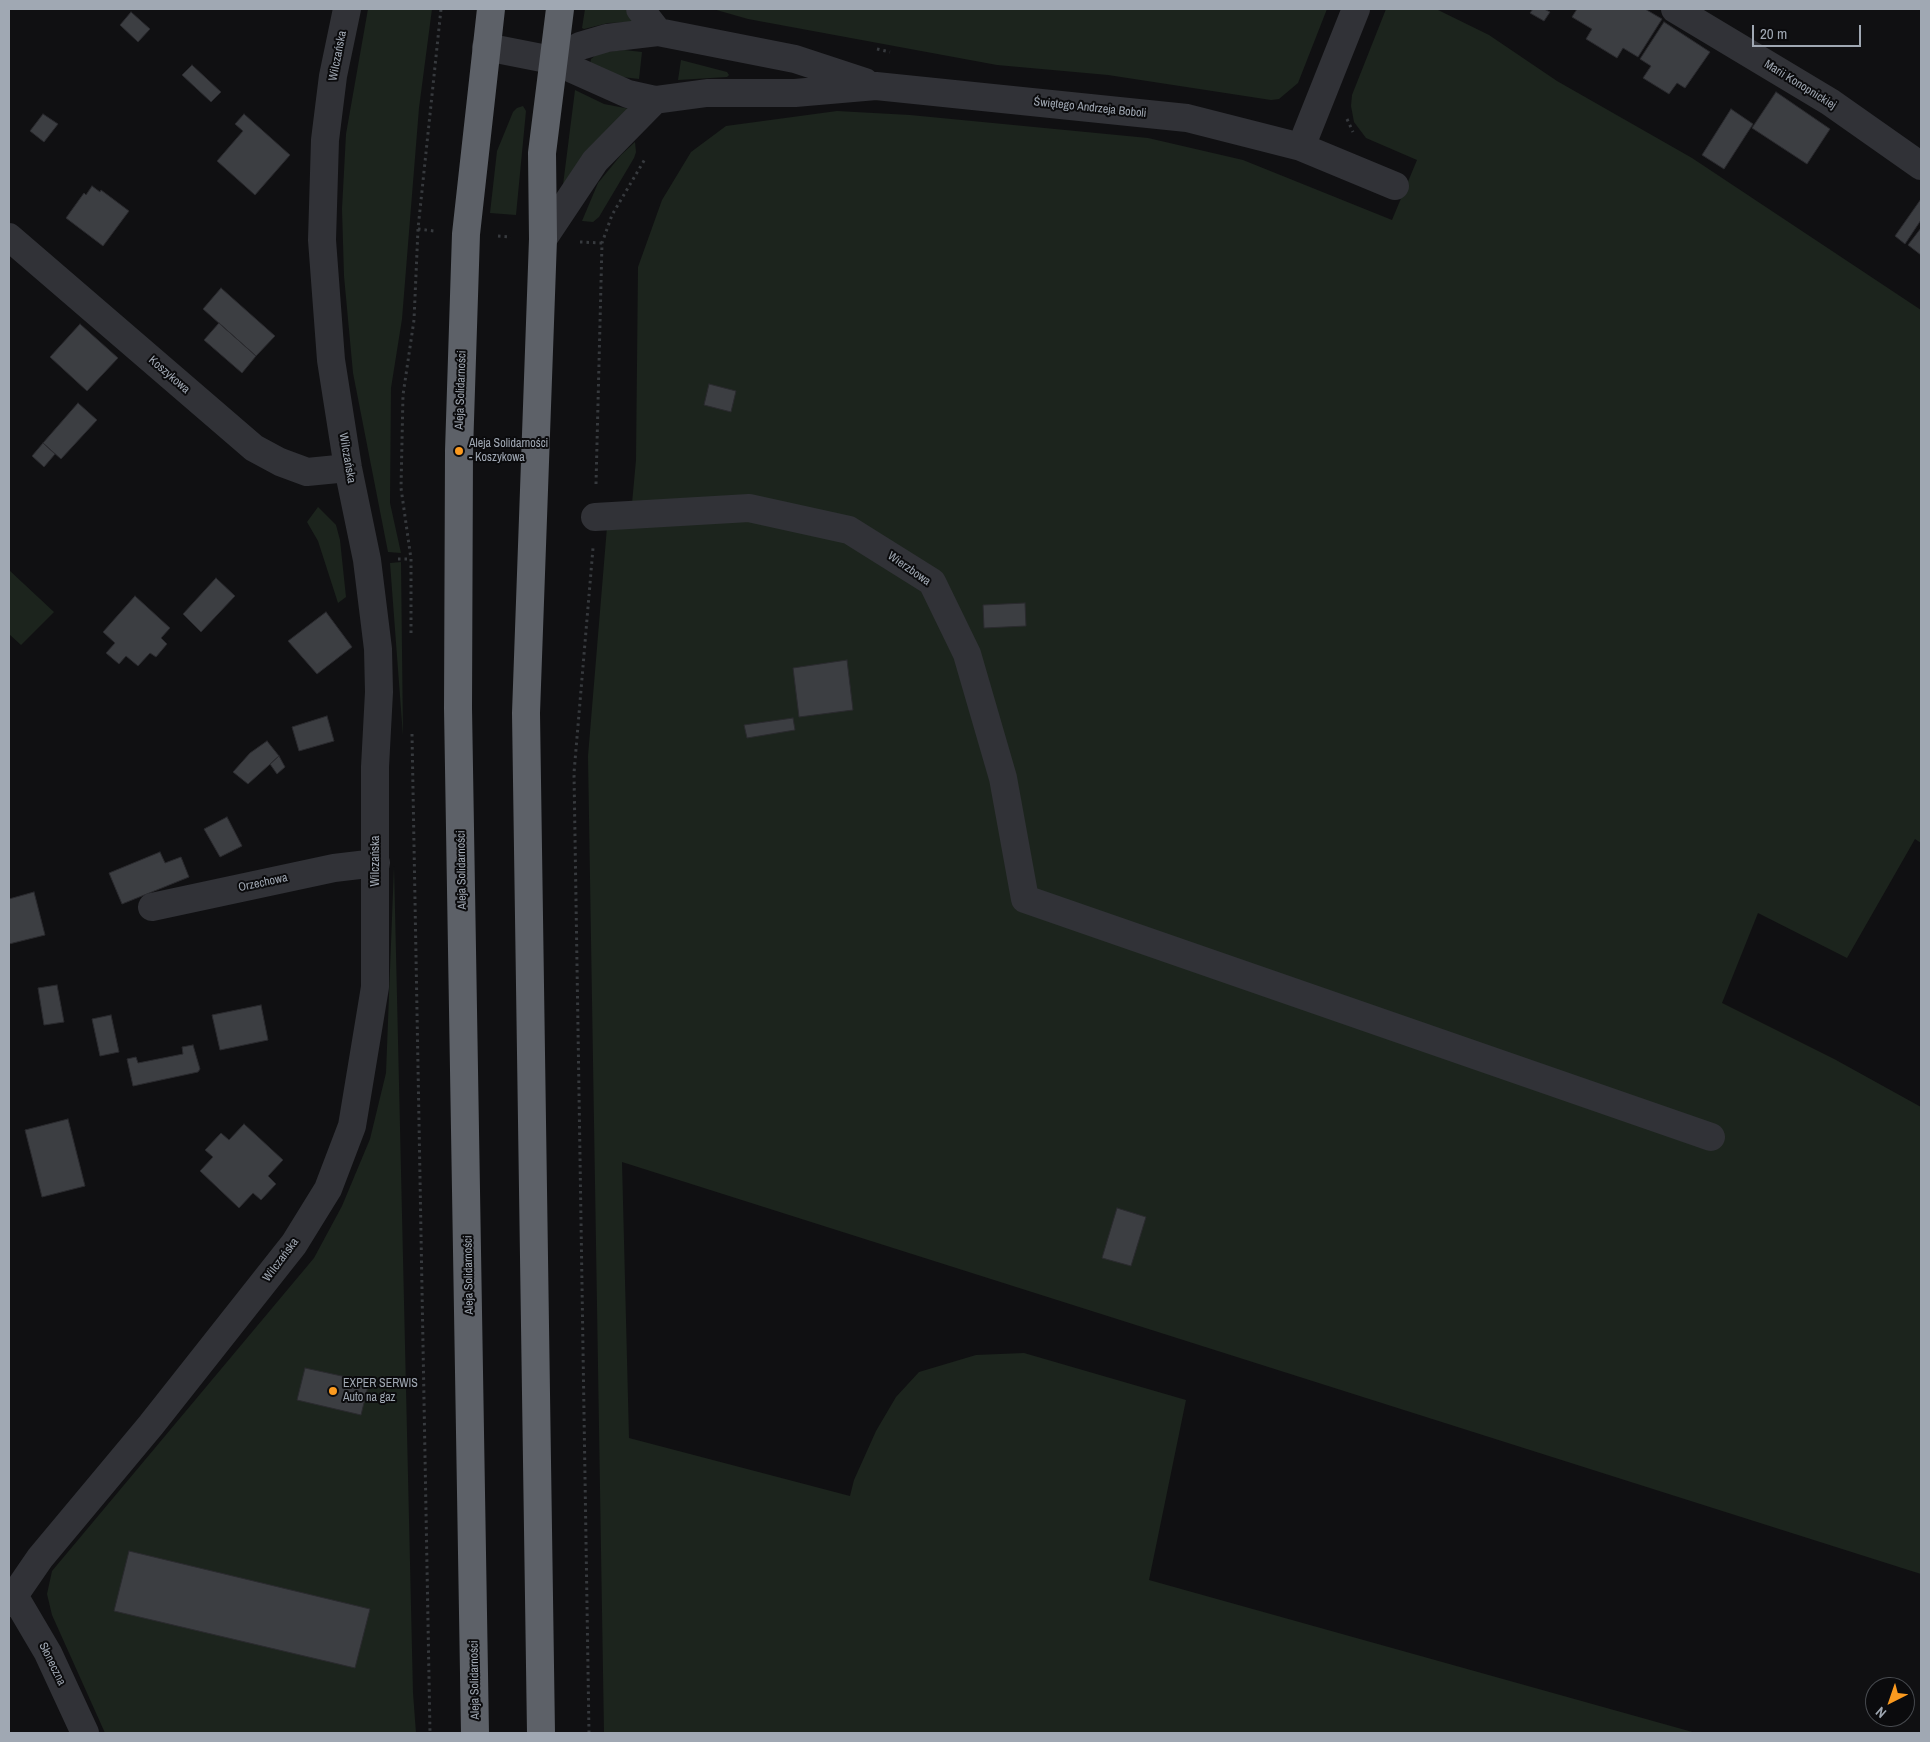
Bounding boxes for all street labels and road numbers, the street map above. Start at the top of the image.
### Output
street label: WiIczańska [326,30,350,82]
street label: Marii Konopnickiej [1761,57,1839,113]
street label: Świętego Andrzeja Boboli [1033,95,1147,121]
street label: Aleja Solidarności [452,350,470,430]
street label: Koszykowa [145,353,193,397]
street label: WiIczańska [335,432,359,484]
street label: Wierzbowa [885,549,933,589]
street label: Aleja Solidarności [454,830,470,910]
street label: WiIczańska [369,836,383,886]
street label: Orzechowa [237,871,289,895]
street label: WiIczańska [260,1235,302,1285]
street label: Aleja Solidarności [461,1235,477,1315]
street label: Słoneczna [35,1640,69,1688]
street label: Aleja Solidarności [467,1640,483,1720]

